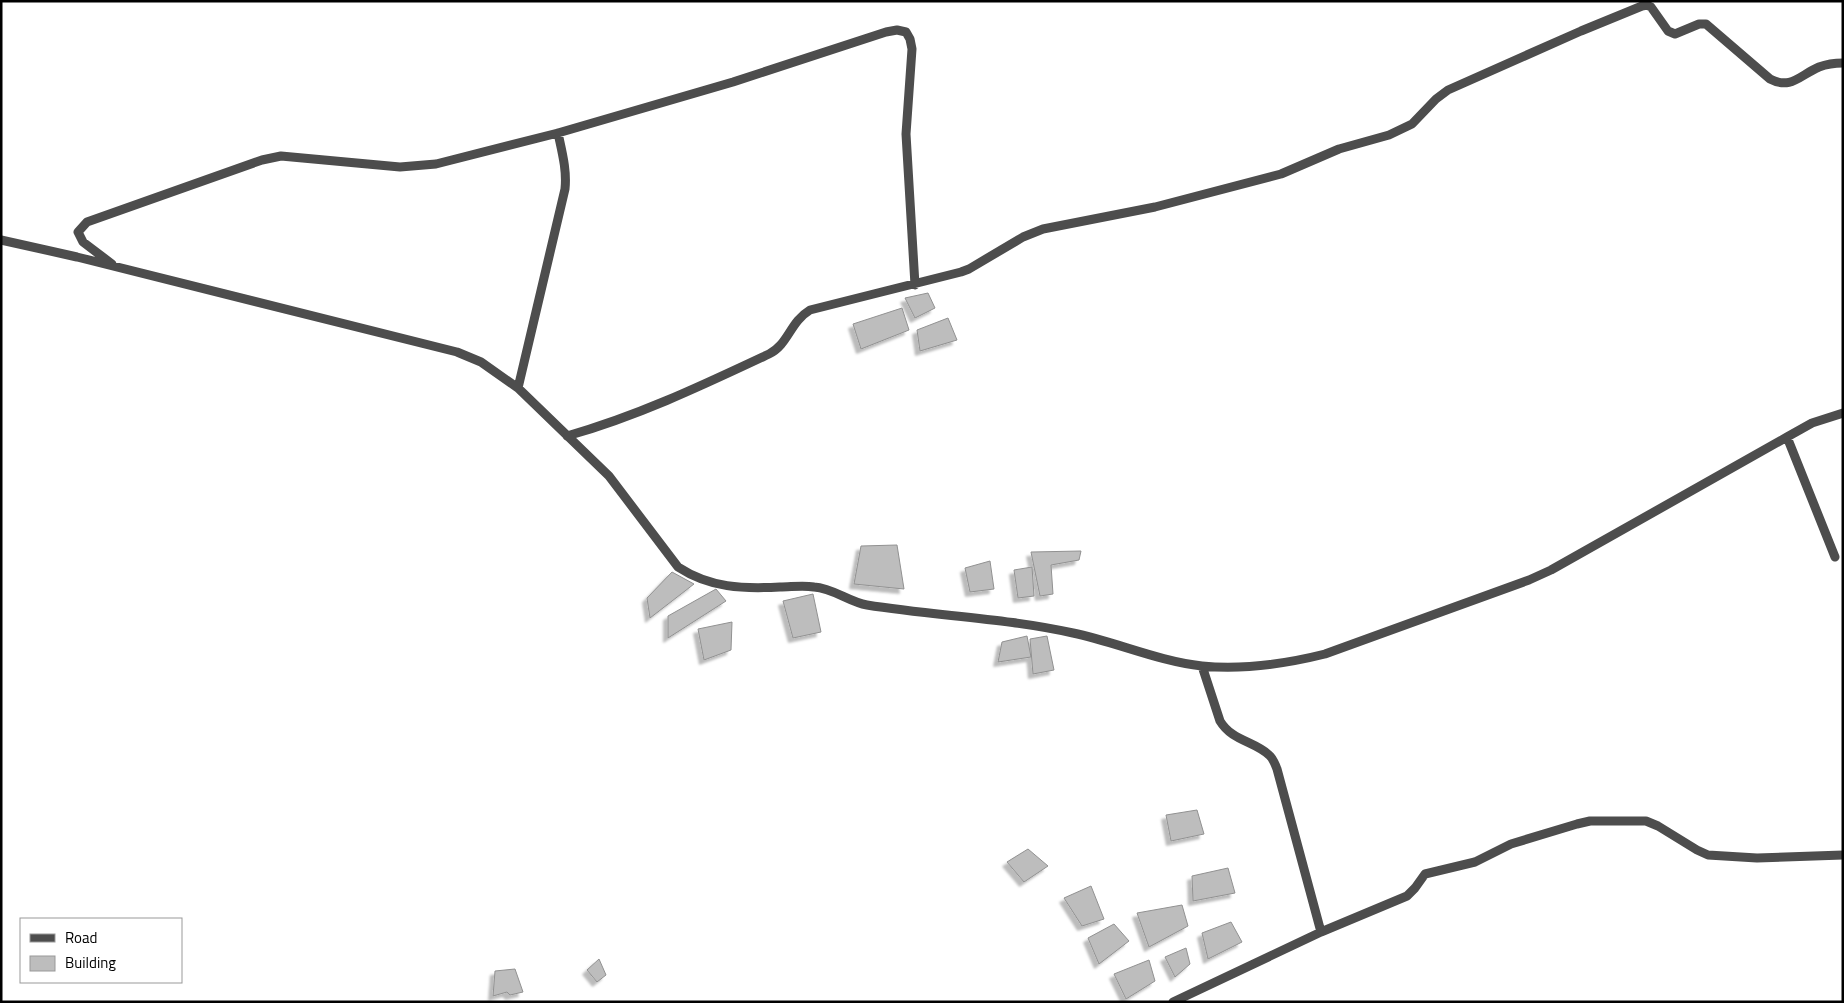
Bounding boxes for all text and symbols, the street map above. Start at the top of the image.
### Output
legend [20,918,182,983]
text: Road [65,926,97,949]
text: Building [65,951,116,974]

